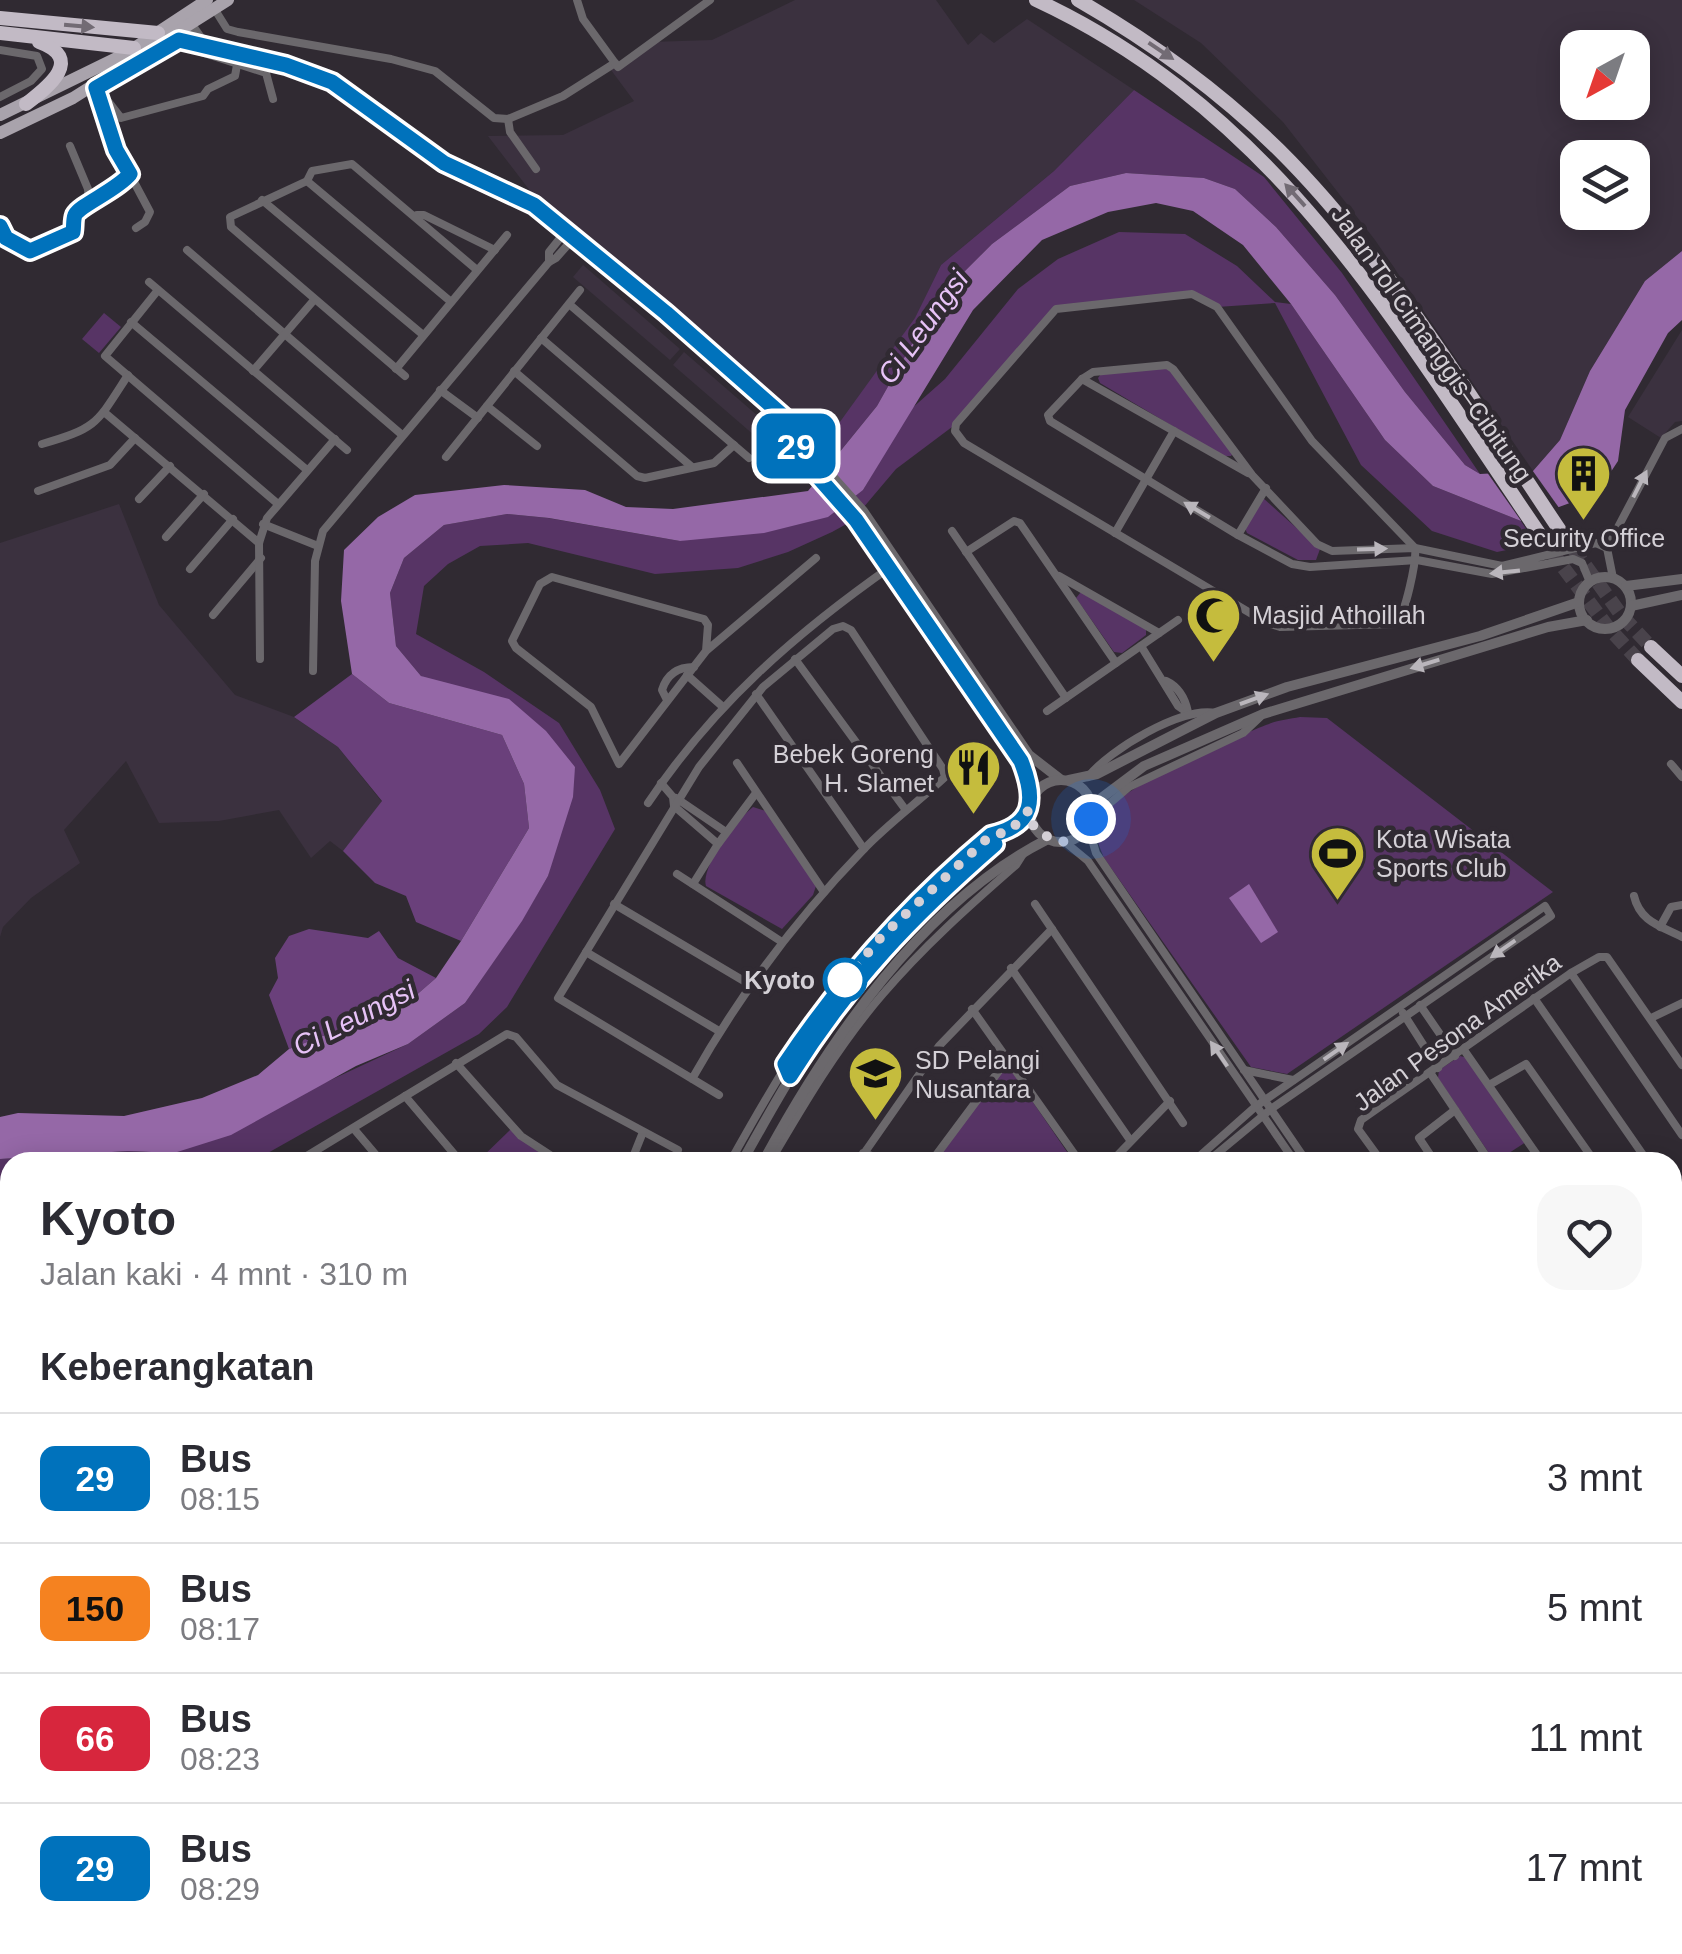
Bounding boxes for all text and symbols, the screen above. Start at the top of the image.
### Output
one-way arrow [64,18,95,34]
north arrow [1560,30,1650,120]
map controls [1560,30,1650,230]
one-way arrow [1147,41,1174,60]
button: layers [1560,140,1650,230]
one-way arrow [1285,183,1307,208]
street label: Jalan Tol Cimanggis–Cibitung [1326,201,1538,487]
water label: Ci Leungsi [872,264,975,390]
line badge: 29 [751,414,841,478]
text: 29 [777,427,815,466]
building icon: Security Office [1554,443,1614,522]
one-way arrow [1631,470,1648,499]
one-way arrow [1183,502,1211,519]
place label: Security Office [1503,524,1665,552]
one-way arrow [1356,541,1388,557]
one-way arrow [1489,564,1521,580]
mosque icon: Masjid Athoillah [1183,585,1243,664]
place label: Masjid Athoillah [1252,601,1426,629]
one-way arrow [1409,657,1440,672]
one-way arrow [1239,691,1269,706]
restaurant icon: Bebek Goreng H. Slamet [943,738,1003,817]
place label: Bebek Goreng H. Slamet [773,740,934,797]
your location [1066,794,1116,844]
sports icon: Kota Wisata Sports Club [1307,823,1367,902]
place label: Kota Wisata Sports Club [1376,825,1511,882]
one-way arrow [1490,939,1516,958]
street label: Jalan Pesona Amerika [1348,948,1566,1116]
marker: Kyoto [824,959,866,1001]
place label: Kyoto [744,966,815,994]
water label: Ci Leungsi [288,974,421,1062]
one-way arrow [1210,1040,1229,1067]
one-way arrow [1322,1042,1349,1061]
school or university icon: SD Pelangi Nusantara [846,1044,906,1123]
place label: SD Pelangi Nusantara [915,1046,1040,1103]
button: heart [1537,1185,1642,1290]
text: Kyoto [40,1192,176,1245]
text: Jalan kaki · 4 mnt · 310 m [40,1256,408,1292]
text: Keberangkatan [40,1346,315,1388]
text: Bus [180,1438,252,1480]
text: 3 mnt [1547,1457,1642,1499]
text: 29 [76,1459,114,1498]
text: 08:15 [180,1481,260,1517]
text: Bus [180,1568,252,1610]
text: 5 mnt [1547,1587,1642,1629]
text: 150 [66,1589,124,1628]
text: 08:17 [180,1611,260,1647]
text: Bus [180,1698,252,1740]
text: 11 mnt [1529,1717,1642,1759]
text: 66 [76,1719,114,1758]
text: 08:23 [180,1741,260,1777]
text: Bus [180,1828,252,1870]
text: 17 mnt [1526,1847,1642,1889]
text: 29 [76,1849,114,1888]
text: 08:29 [180,1871,260,1907]

